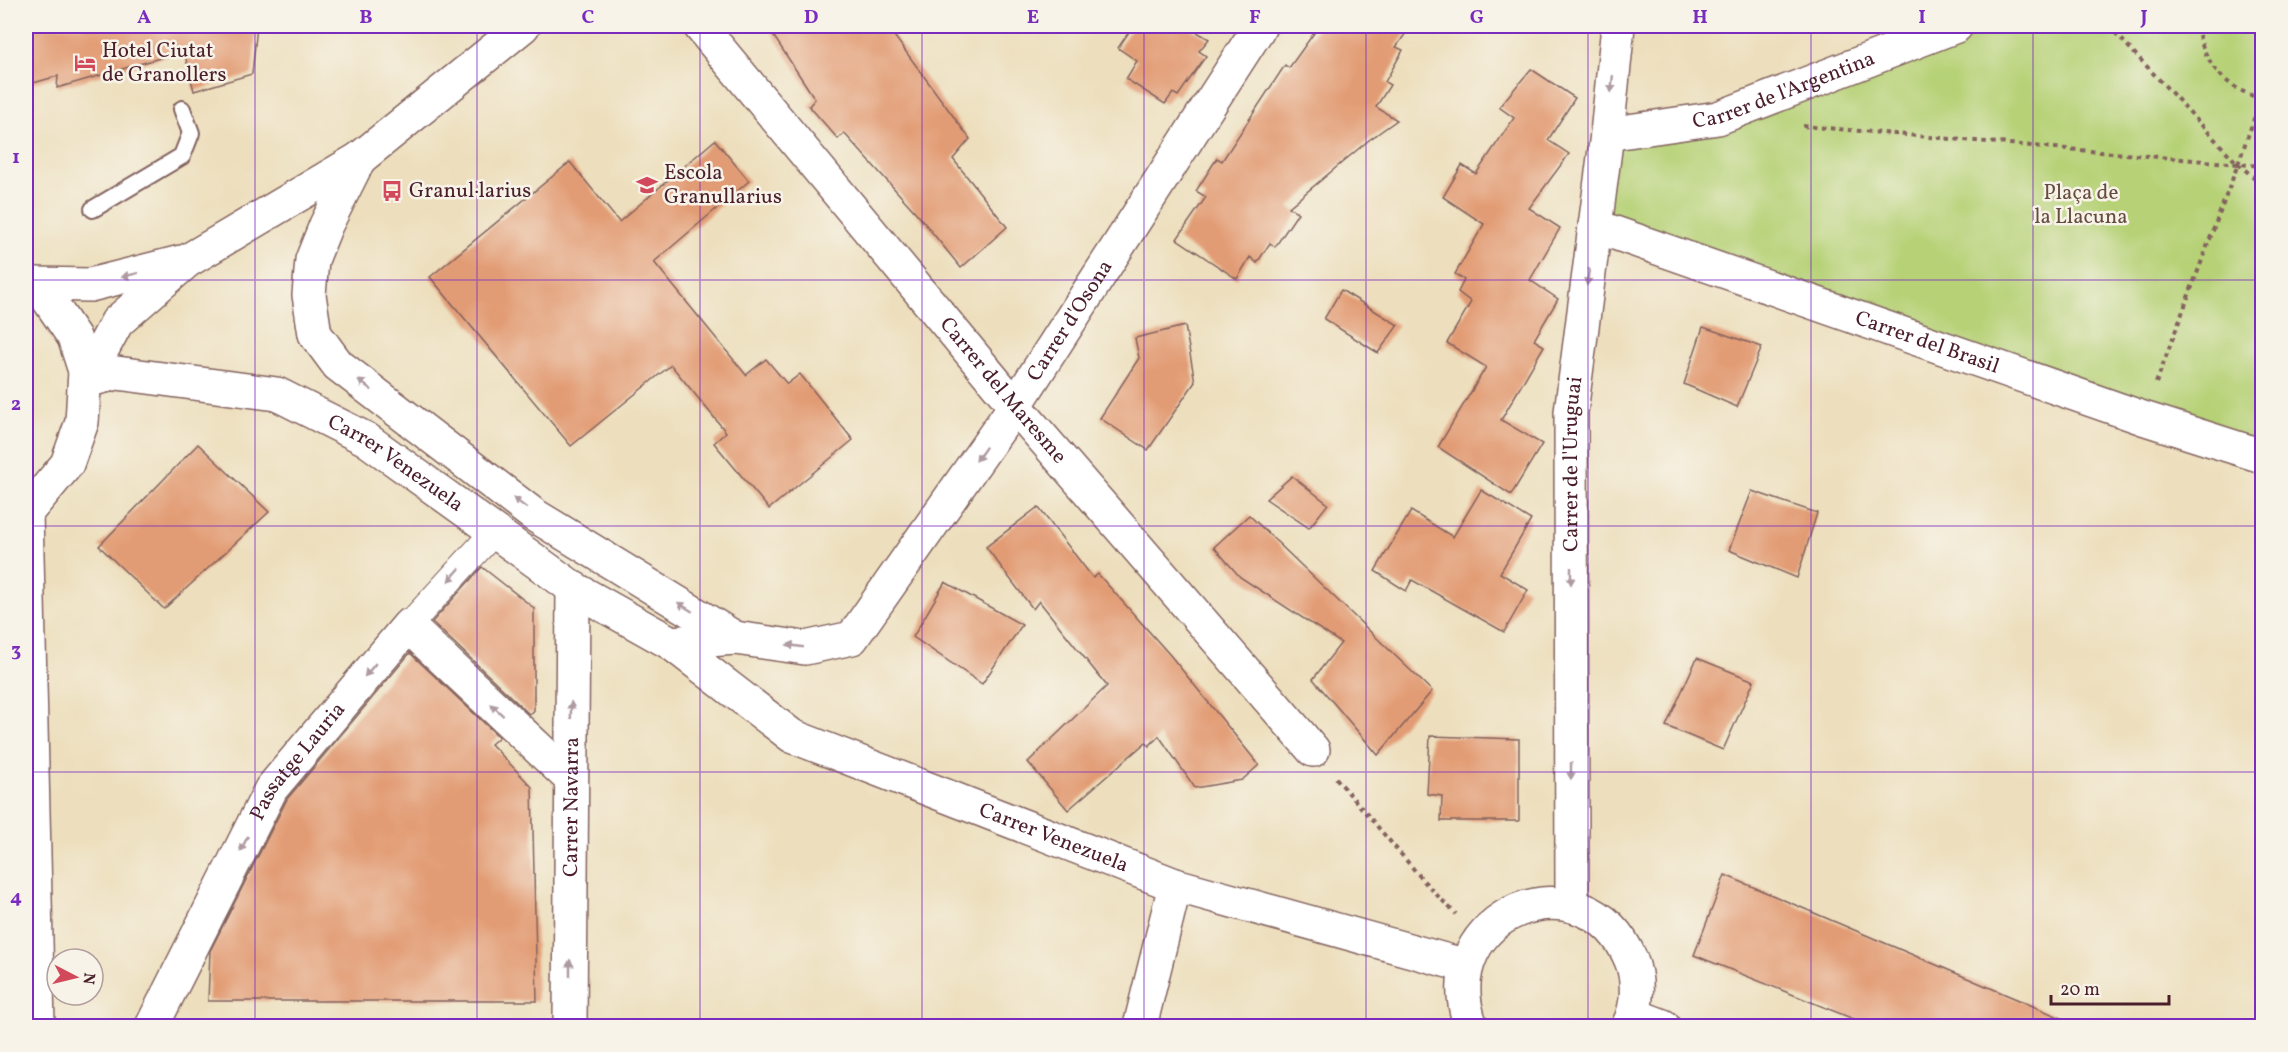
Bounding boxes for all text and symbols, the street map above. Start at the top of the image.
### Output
text: A [137,4,151,32]
text: B [359,4,373,32]
text: C [582,4,595,32]
text: D [804,4,818,32]
text: E [1027,4,1039,32]
text: F [1249,4,1261,32]
text: G [1470,4,1484,32]
text: H [1692,4,1708,32]
text: I [1918,4,1926,32]
text: J [2139,4,2148,32]
place label: Hotel Ciutat de Granollers [102,37,226,90]
street label: Carrer de l'Argentina [1691,44,1879,136]
hotel icon: Hotel Ciutat de Granollers [73,51,97,75]
one-way arrow [1607,74,1617,93]
text: 1 [12,144,20,172]
place label: Escola Granullarius [664,159,782,212]
school or university icon: Escola Granullarius [635,173,659,197]
place label: Granul·larius [409,177,531,206]
bus stop icon: Granul·larius [380,179,404,203]
park label: Plaça de la Llacuna [2034,179,2128,232]
street label: Carrer d'Osona [1020,254,1120,387]
one-way arrow [1584,268,1593,287]
one-way arrow [121,271,139,281]
street label: Carrer del Brasil [1851,304,2003,381]
street label: Carrer del Maresme [933,311,1073,470]
street label: Carrer de l'Uruguai [1556,375,1590,552]
one-way arrow [357,379,373,391]
text: 2 [11,391,21,419]
street label: Carrer Venezuela [323,407,469,519]
one-way arrow [975,446,987,462]
one-way arrow [512,498,527,510]
one-way arrow [448,567,461,582]
one-way arrow [1566,567,1576,586]
one-way arrow [677,602,693,613]
text: 3 [11,637,21,665]
one-way arrow [785,642,804,651]
one-way arrow [364,662,377,678]
street label: Passatge Lauria [243,696,352,826]
one-way arrow [566,701,576,720]
one-way arrow [490,703,505,717]
street label: Carrer Navarra [557,737,586,877]
one-way arrow [1567,762,1576,781]
street label: Carrer Venezuela [975,796,1133,880]
one-way arrow [239,835,248,852]
text: 4 [10,884,22,912]
north arrow [45,947,105,1007]
one-way arrow [565,959,575,978]
scale bar [2051,968,2170,1006]
text: N [76,971,100,986]
text: 20 m [2060,978,2100,1003]

